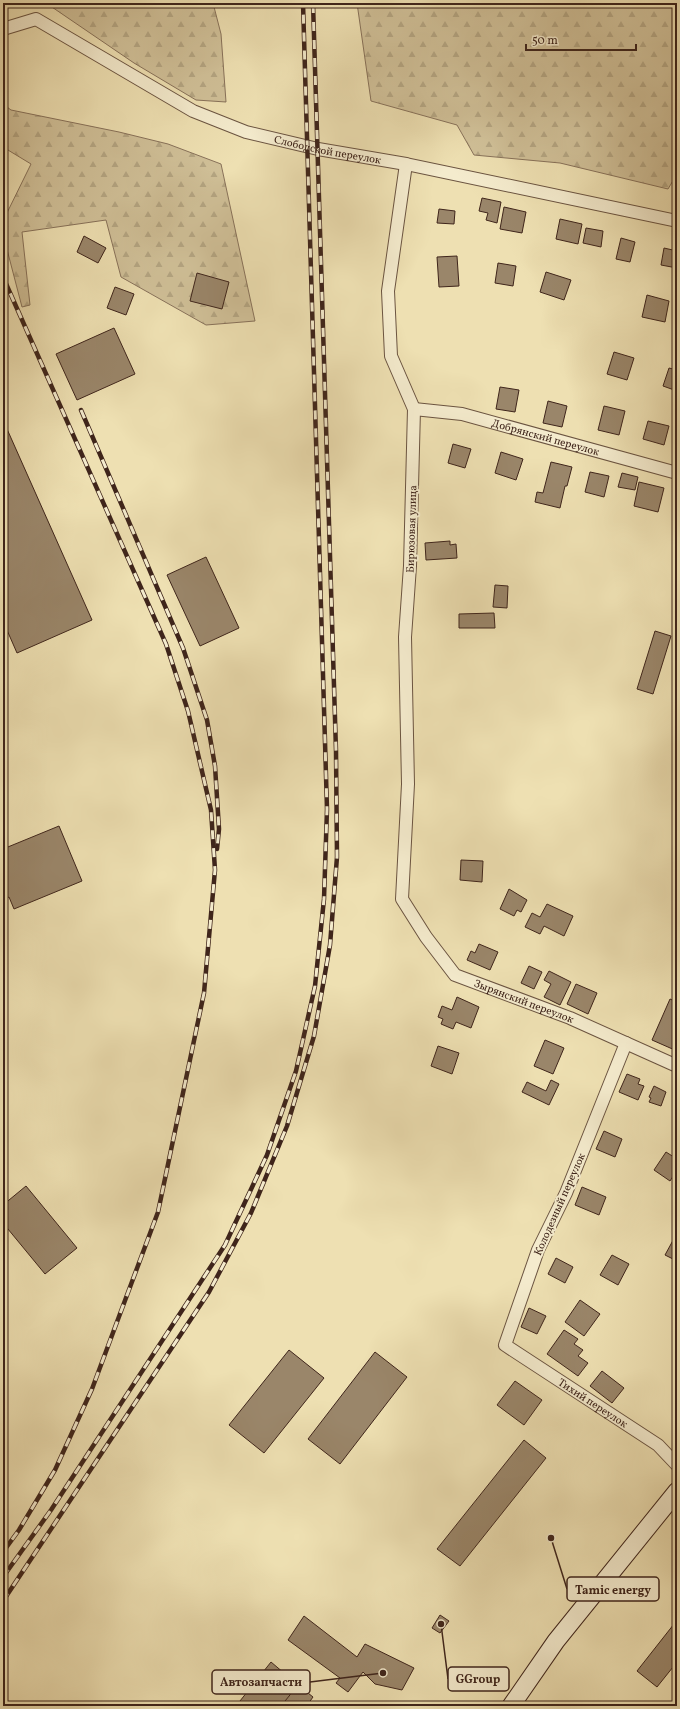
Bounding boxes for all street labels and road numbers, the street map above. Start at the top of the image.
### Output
street label: Слободской переулок [272,133,382,169]
street label: Добрянский переулок [490,416,601,460]
street label: Бирюзовая улица [403,484,422,573]
street label: Зырянский переулок [471,977,576,1028]
street label: Колодезный переулок [531,1151,590,1258]
street label: Тихий переулок [555,1376,630,1432]

